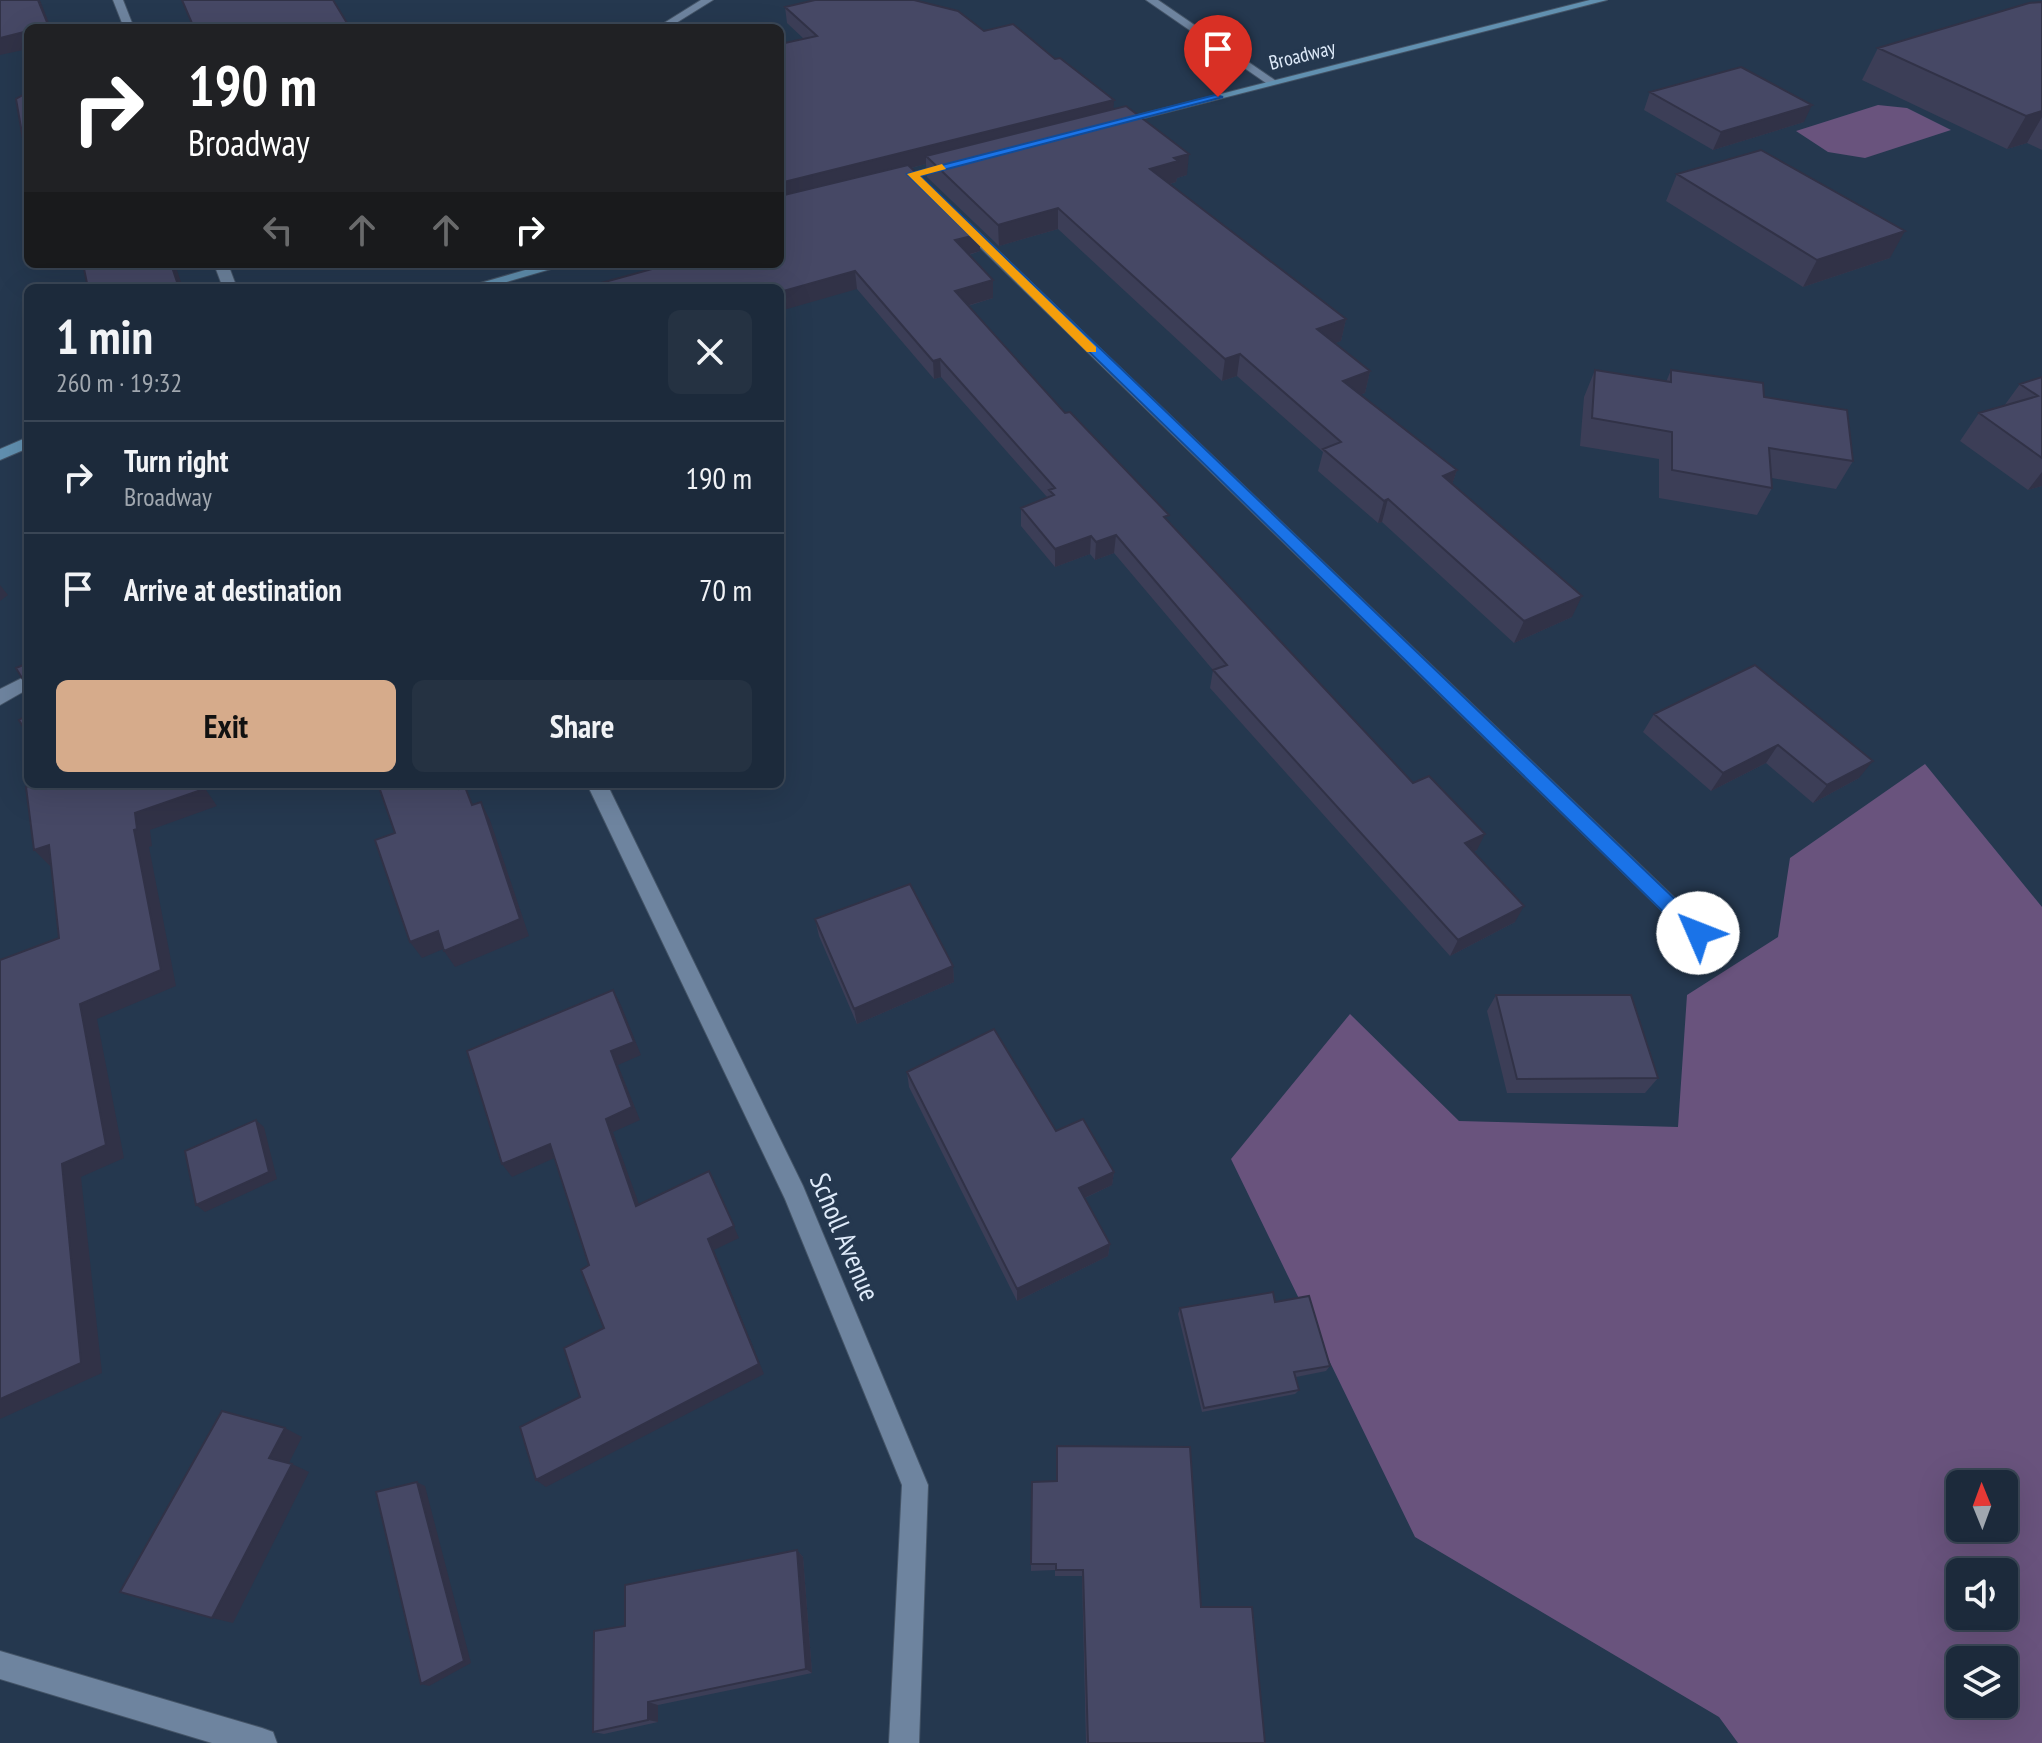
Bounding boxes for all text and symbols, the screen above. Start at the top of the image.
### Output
pin [1184,15,1252,97]
icon: arrive [1196,27,1240,71]
street label: Broadway [1266,34,1338,76]
text: 190 m [188,49,317,121]
icon: right [56,56,160,160]
text: Broadway [188,119,310,166]
icon: left [256,208,300,252]
icon: ahead [340,208,384,252]
icon: ahead [424,208,468,252]
icon: right [508,208,552,252]
text: 1 min [56,305,153,367]
button: close [668,310,752,394]
text: 260 m · 19:32 [56,366,182,399]
text: Turn right [124,441,228,480]
icon: right [56,455,100,499]
text: 190 m [686,458,752,497]
text: Broadway [124,480,212,513]
icon: arrive [56,567,100,611]
text: Arrive at destination [124,570,342,609]
text: 70 m [699,570,752,609]
button: Exit [56,680,396,772]
button: Share [412,680,752,772]
position arrow [1656,891,1740,975]
street label: Scholl Avenue [802,1167,889,1306]
north arrow [1946,1470,2018,1542]
map controls [1946,1470,2018,1718]
button: sound [1946,1558,2018,1630]
button: layers [1946,1646,2018,1718]

